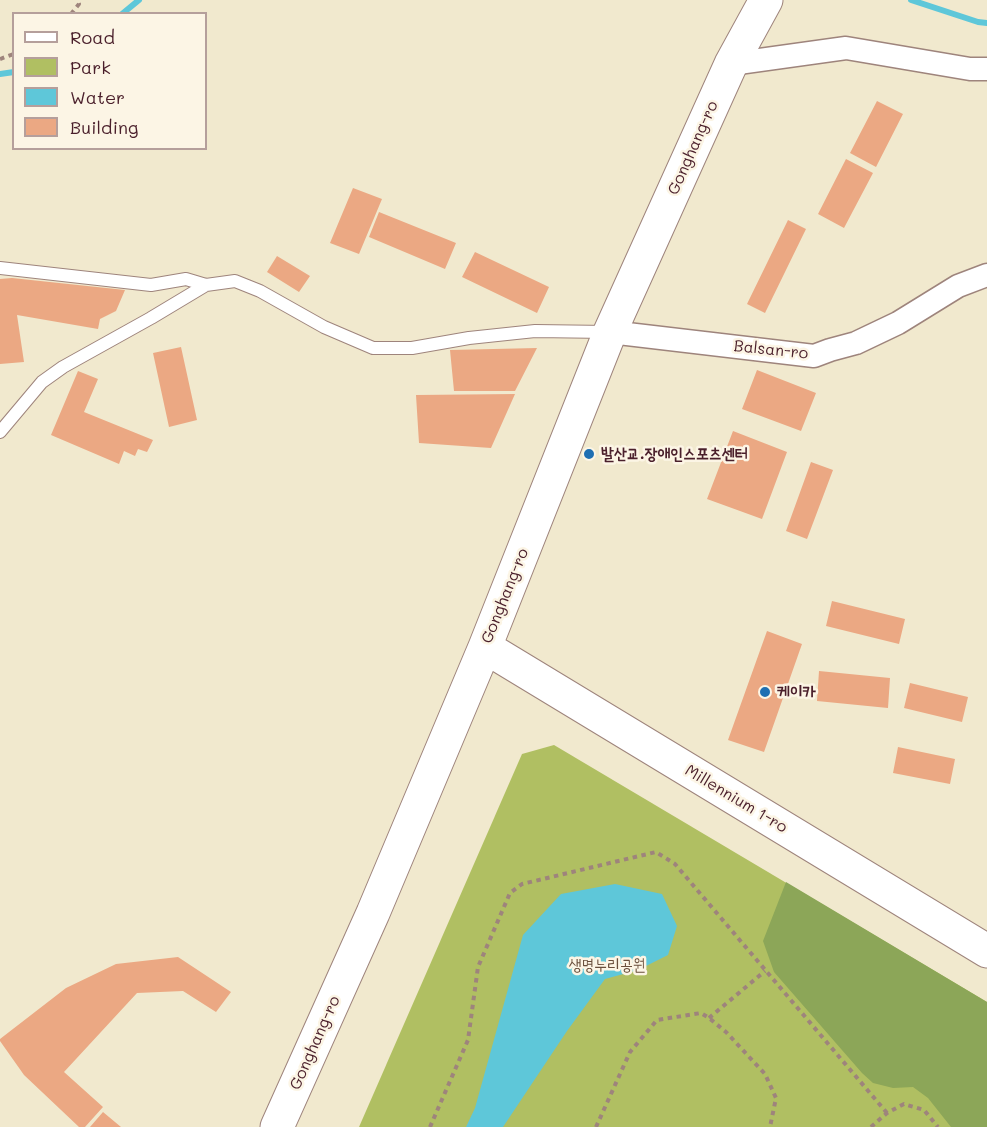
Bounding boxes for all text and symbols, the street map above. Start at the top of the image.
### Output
legend [12,12,207,150]
text: Road [70,25,115,49]
text: Park [70,55,111,79]
text: Water [70,85,125,109]
street label: Gonghang-ro [664,98,722,198]
text: Building [70,115,138,139]
street label: Balsan-ro [733,337,809,363]
place label: 발산교.장애인스포츠센터 [601,444,748,464]
marker: 발산교.장애인스포츠센터 [582,447,596,461]
street label: Gonghang-ro [477,546,533,646]
place label: 케이카 [777,682,816,702]
marker: 케이카 [758,685,772,699]
street label: Millennium 1-ro [681,761,791,837]
park label: 생명누리공원 [568,955,646,975]
street label: Gonghang-ro [286,993,344,1093]

